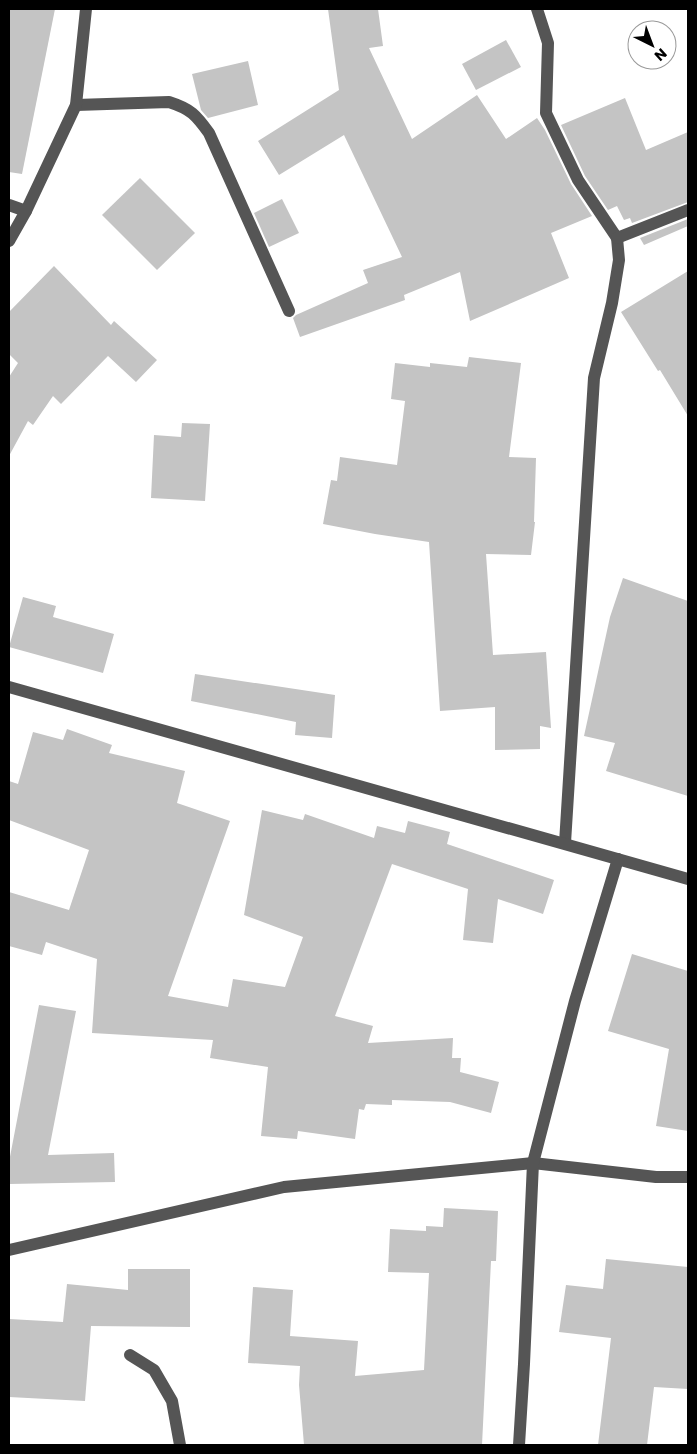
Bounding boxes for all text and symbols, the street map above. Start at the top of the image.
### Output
north arrow [627,20,677,70]
text: N [650,44,671,66]

